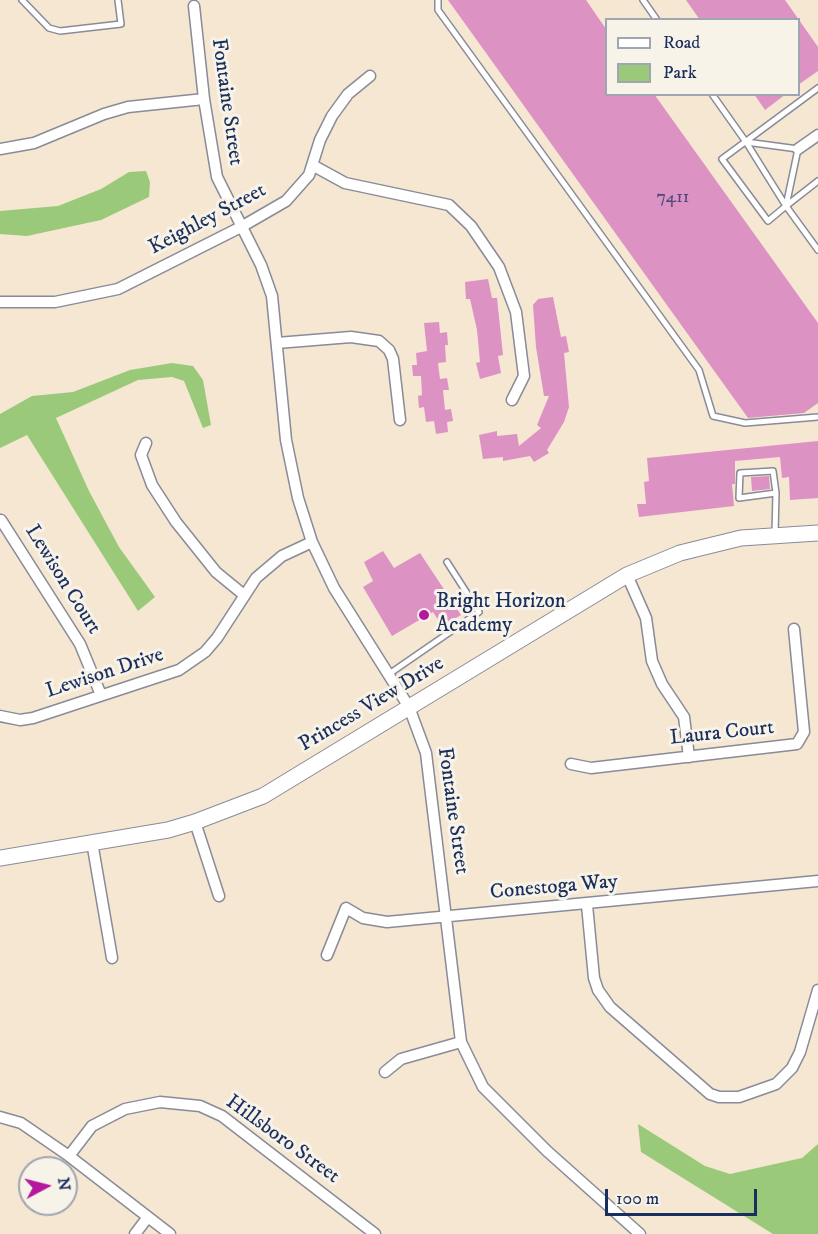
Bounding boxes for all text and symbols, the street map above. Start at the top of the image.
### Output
legend [605,18,800,96]
text: Road [663,32,700,54]
street label: Fontaine Street [205,37,247,167]
text: Park [663,62,697,84]
street label: Keighley Street [145,179,271,261]
house number: 7411 [657,187,689,209]
street label: Lewison Court [18,521,106,639]
place label: Bright Horizon Academy [436,590,566,640]
marker: Bright Horizon Academy [417,608,431,622]
street label: Lewison Drive [43,643,167,705]
street label: Princess View Drive [295,652,449,758]
street label: Laura Court [669,716,775,752]
street label: Fontaine Street [431,746,473,876]
street label: Conestoga Way [489,870,619,906]
street label: Hillsboro Street [220,1090,344,1190]
north arrow [18,1156,78,1216]
text: N [53,1176,75,1192]
scale bar [608,1177,760,1215]
text: 100 m [616,1188,659,1210]

